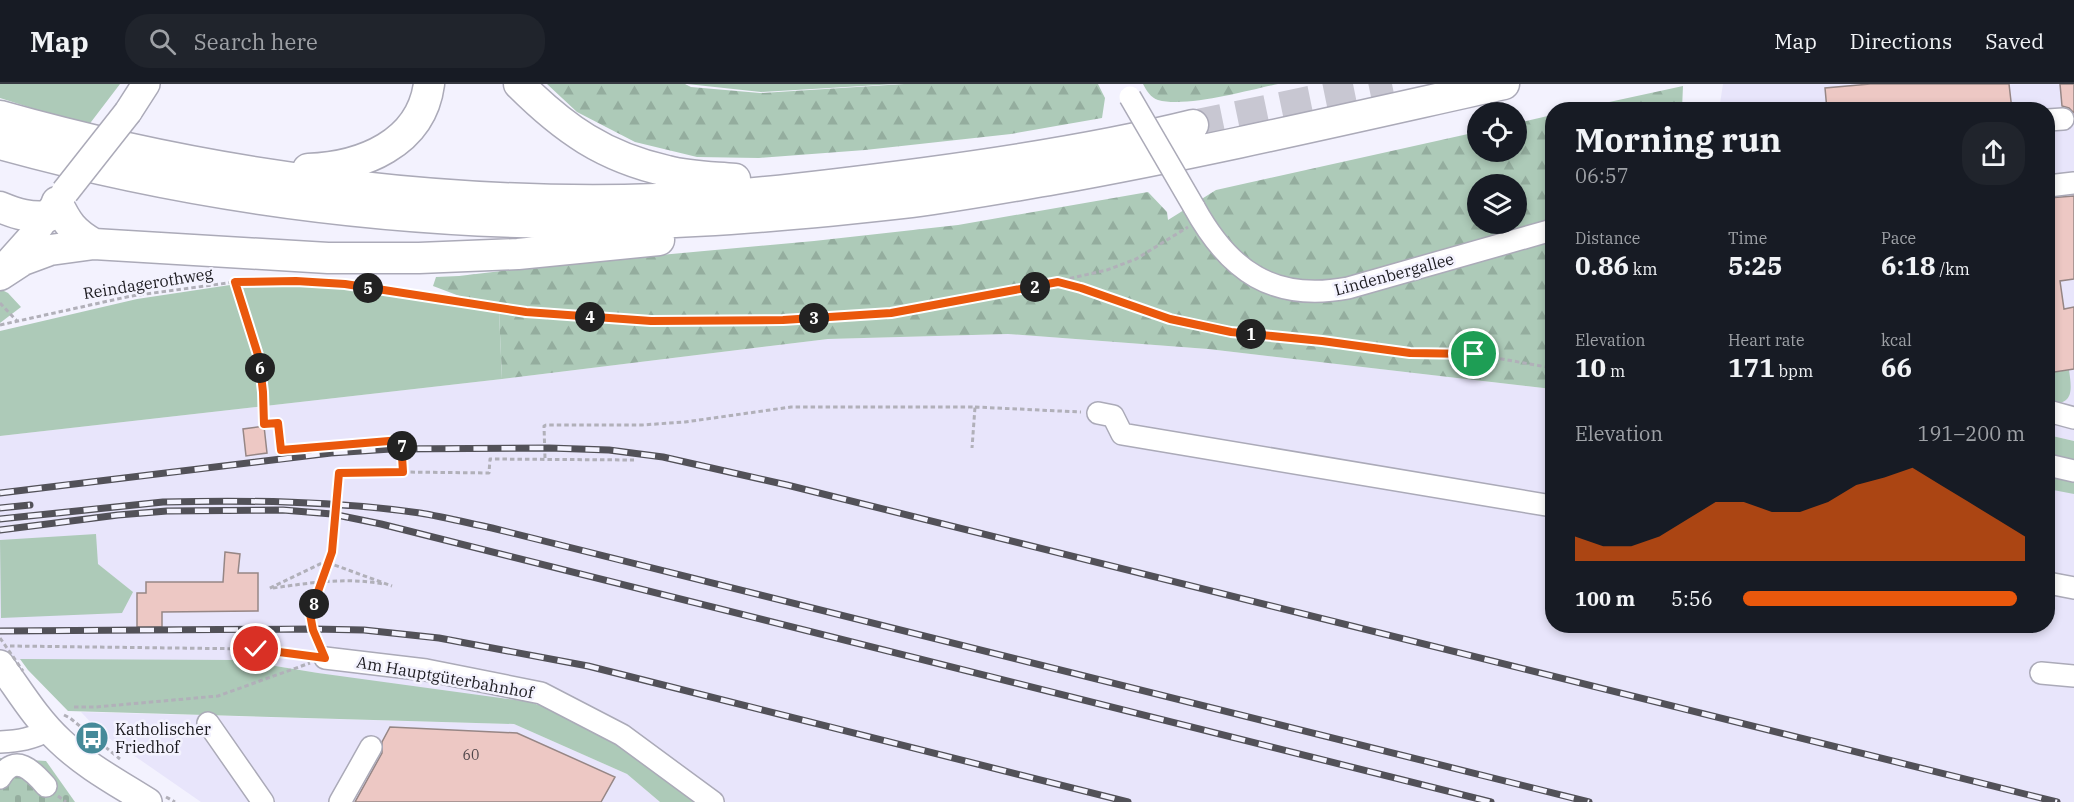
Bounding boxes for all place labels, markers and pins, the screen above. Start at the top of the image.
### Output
pin: 2 [1020,272,1050,302]
pin: 5 [353,273,383,303]
pin: 4 [575,302,605,332]
pin: 3 [799,303,829,333]
pin: 1 [1236,319,1266,349]
pin [1448,328,1499,379]
pin: 6 [245,353,275,383]
pin: 7 [387,431,417,461]
pin: 8 [299,589,329,619]
pin [230,623,281,674]
place label: Katholischer Friedhof [115,719,211,757]
bus stop icon: Katholischer Friedhof [74,720,110,756]

